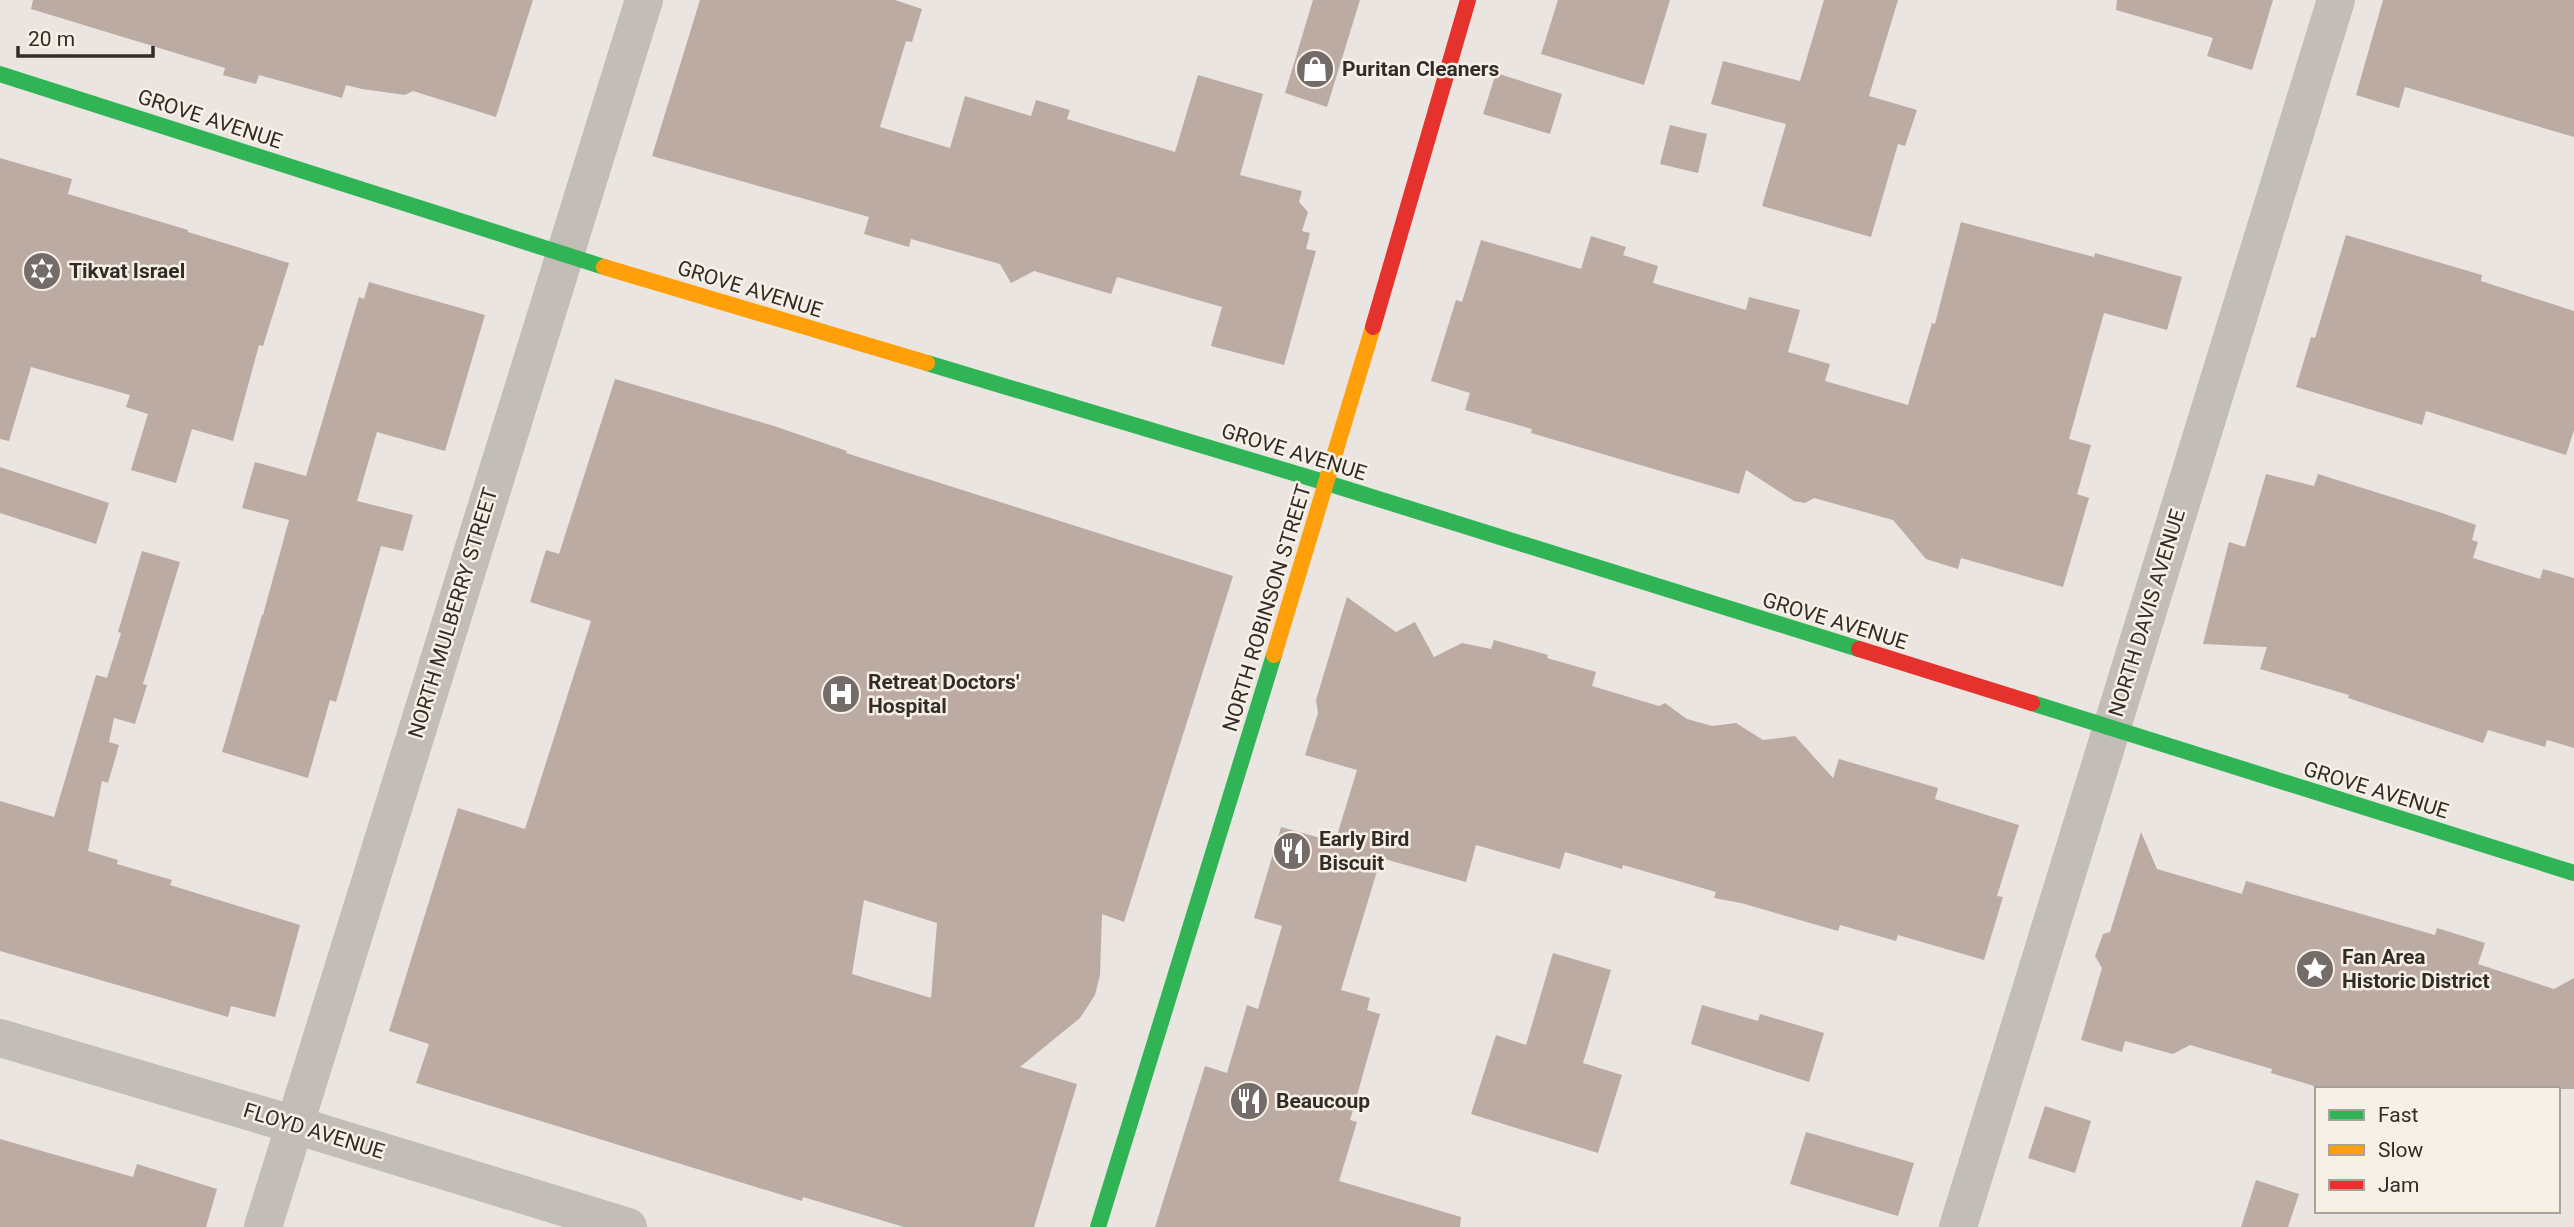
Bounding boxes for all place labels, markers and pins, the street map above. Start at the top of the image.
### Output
shop icon: Puritan Cleaners [1294,48,1336,90]
place label: Puritan Cleaners [1342,57,1500,81]
synagogue icon: Tikvat Israel [21,250,63,292]
place label: Tikvat Israel [69,259,185,283]
place label: Retreat Doctors' Hospital [868,670,1019,718]
hospital icon: Retreat Doctors' Hospital [820,673,862,715]
place label: Early Bird Biscuit [1319,827,1409,875]
restaurant icon: Early Bird Biscuit [1271,830,1313,872]
place label: Fan Area Historic District [2342,945,2490,993]
place icon: Fan Area Historic District [2294,948,2336,990]
restaurant icon: Beaucoup [1228,1080,1270,1122]
place label: Beaucoup [1276,1089,1370,1113]

